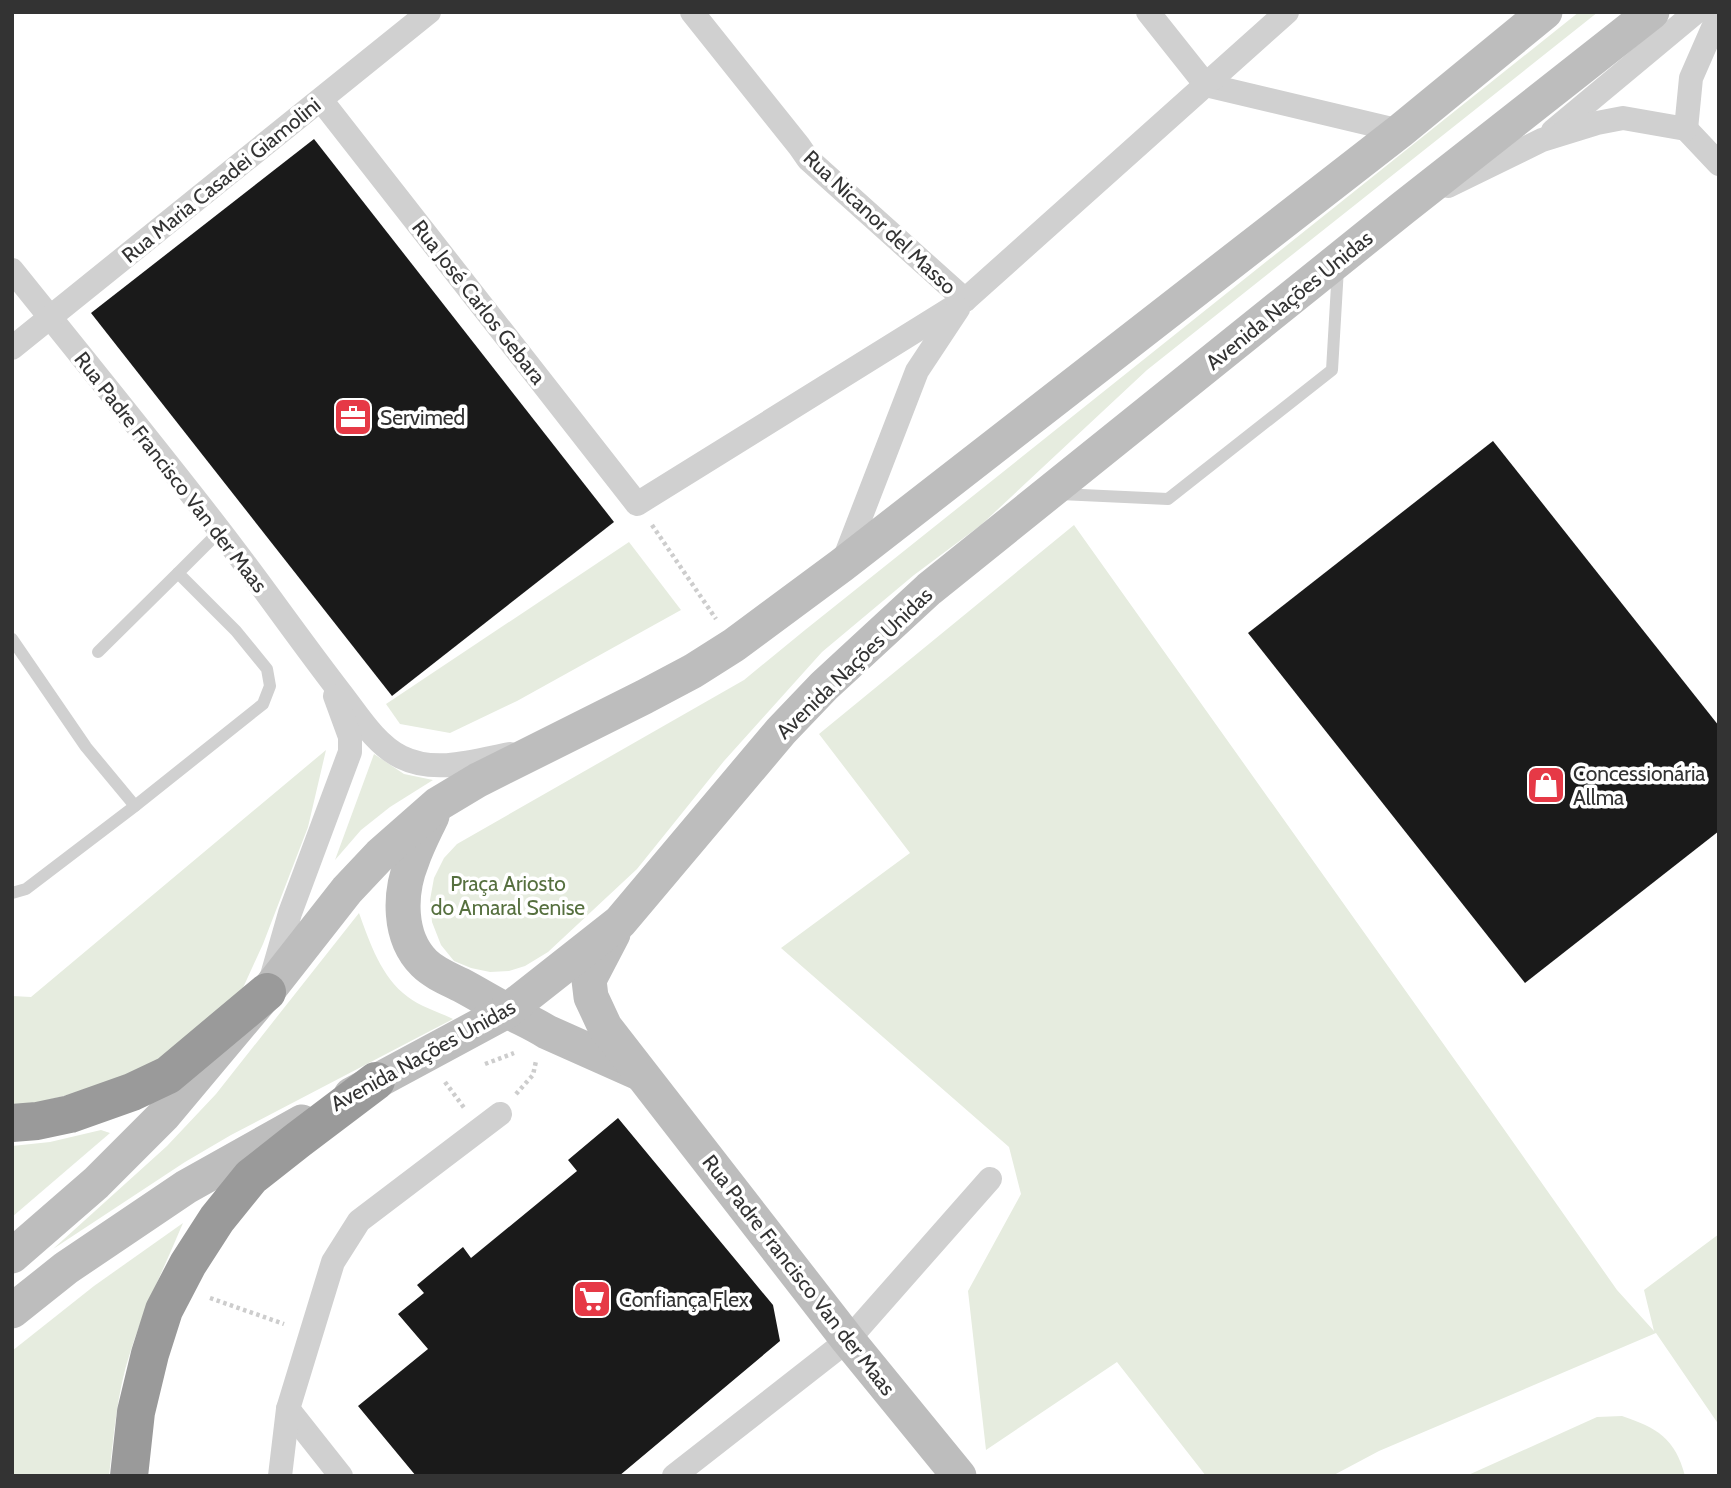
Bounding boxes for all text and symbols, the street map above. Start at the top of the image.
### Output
street label: Rua Maria Casadei Giamolini [117,92,325,268]
street label: Rua Nicanor del Masso [798,145,962,299]
street label: Rua José Carlos Gebara [407,215,551,389]
street label: Avenida Nações Unidas [1201,225,1378,375]
street label: Rua Padre Francisco Van der Maas [69,347,273,597]
office icon: Servimed [332,396,374,438]
place label: Servimed [380,405,465,430]
street label: Avenida Nações Unidas [771,582,937,744]
place label: Concessionária Allma [1573,761,1705,810]
shop icon: Concessionária Allma [1525,764,1567,806]
park label: Praça Ariosto do Amaral Senise [431,871,585,920]
street label: Avenida Nações Unidas [326,994,520,1116]
street label: Rua Padre Francisco Van der Maas [697,1150,901,1400]
supermarket icon: Confiança Flex [571,1278,613,1320]
place label: Confiança Flex [619,1287,749,1312]

